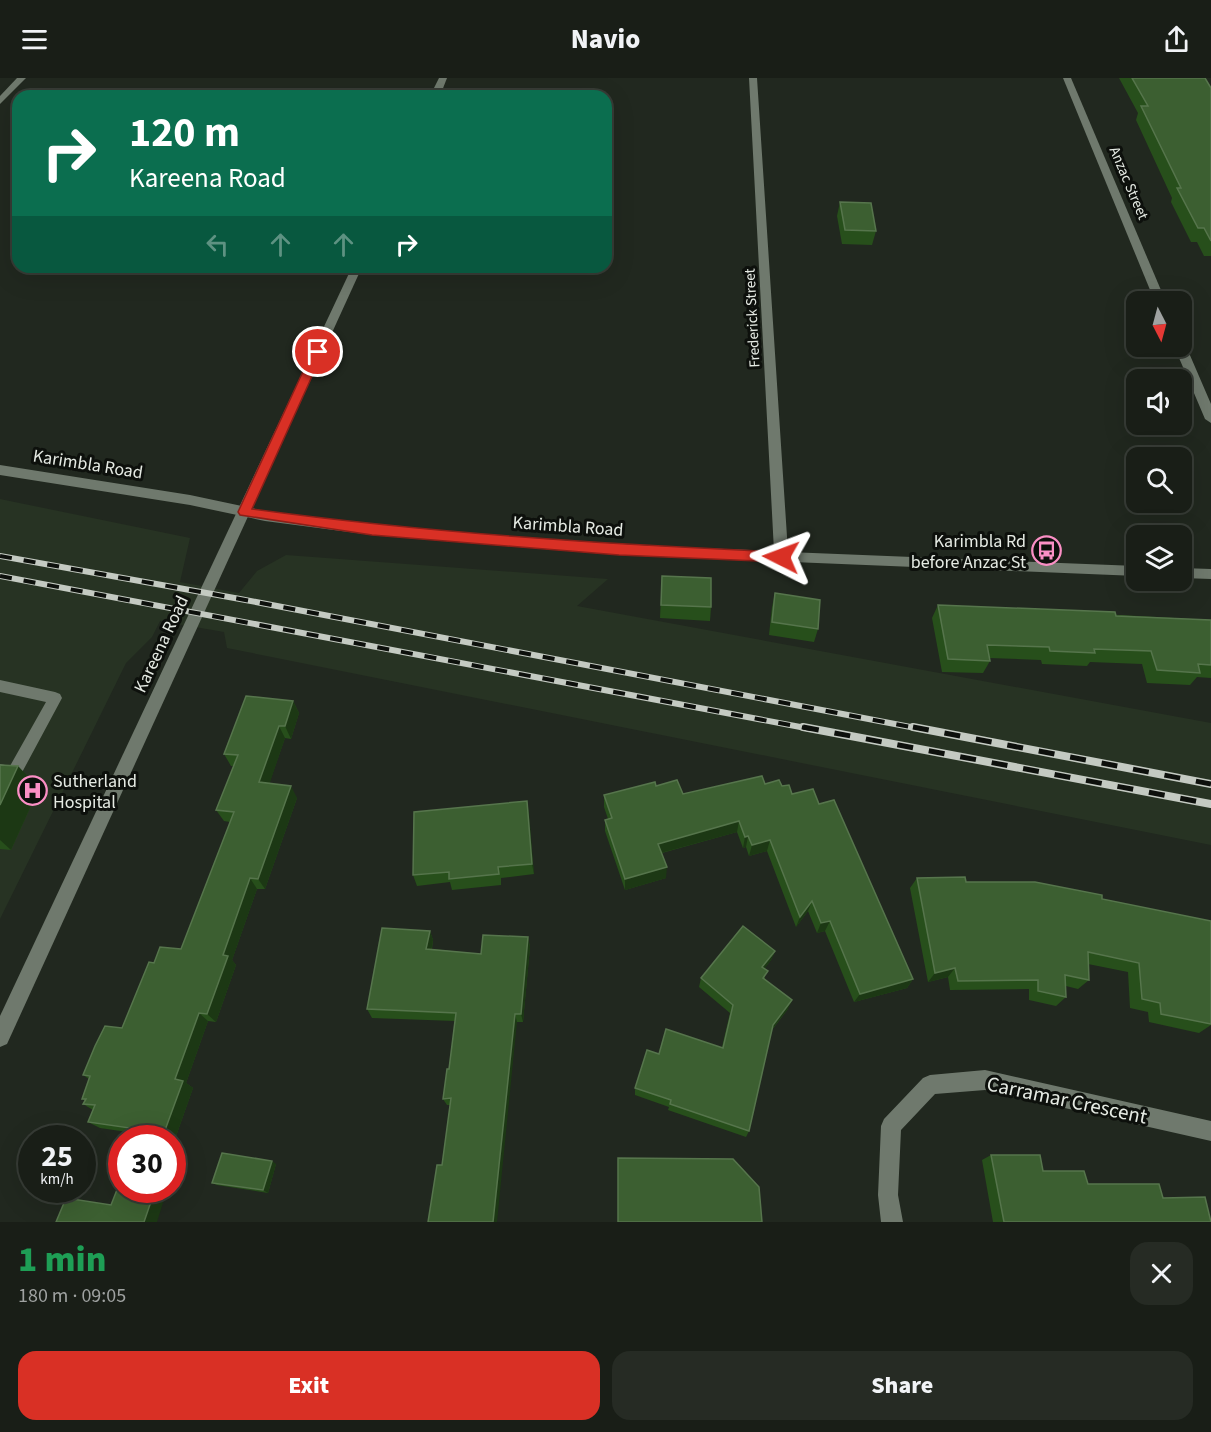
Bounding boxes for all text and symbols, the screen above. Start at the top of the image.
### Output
text: Navio [571,20,640,59]
icon: menu [18,23,51,56]
icon: share [1160,23,1193,56]
text: 120 m [129,103,240,163]
icon: right [30,114,108,192]
street label: Anzac Street [1104,143,1153,223]
text: Kareena Road [129,159,286,198]
icon: left [201,228,234,261]
icon: ahead [264,228,297,261]
icon: ahead [327,228,360,261]
icon: right [390,228,423,261]
street label: Frederick Street [739,268,766,368]
north arrow [1126,291,1192,357]
map controls [1126,291,1192,591]
pin [292,326,343,377]
icon: arrive [301,335,334,368]
button: sound [1126,369,1192,435]
street label: Karimbla Road [31,443,145,486]
button: search [1126,447,1192,513]
street label: Karimbla Road [512,510,624,543]
position arrow [749,525,813,589]
button: layers [1126,525,1192,591]
place label: Karimbla Rd before Anzac St [911,529,1026,575]
bus stop icon: Karimbla Rd before Anzac St [1031,535,1063,567]
street label: Kareena Road [128,592,195,697]
place label: Sutherland Hospital [53,769,137,815]
hospital icon: Sutherland Hospital [16,775,48,807]
street label: Carramar Crescent [984,1068,1150,1132]
speed limit sign: 30 [108,1125,186,1203]
text: 25 [41,1135,73,1178]
text: km/h [40,1169,74,1190]
text: 1 min [18,1234,106,1285]
button: close [1130,1242,1193,1305]
text: 180 m · 09:05 [18,1282,126,1310]
button: Exit [18,1351,600,1420]
button: Share [612,1351,1193,1420]

